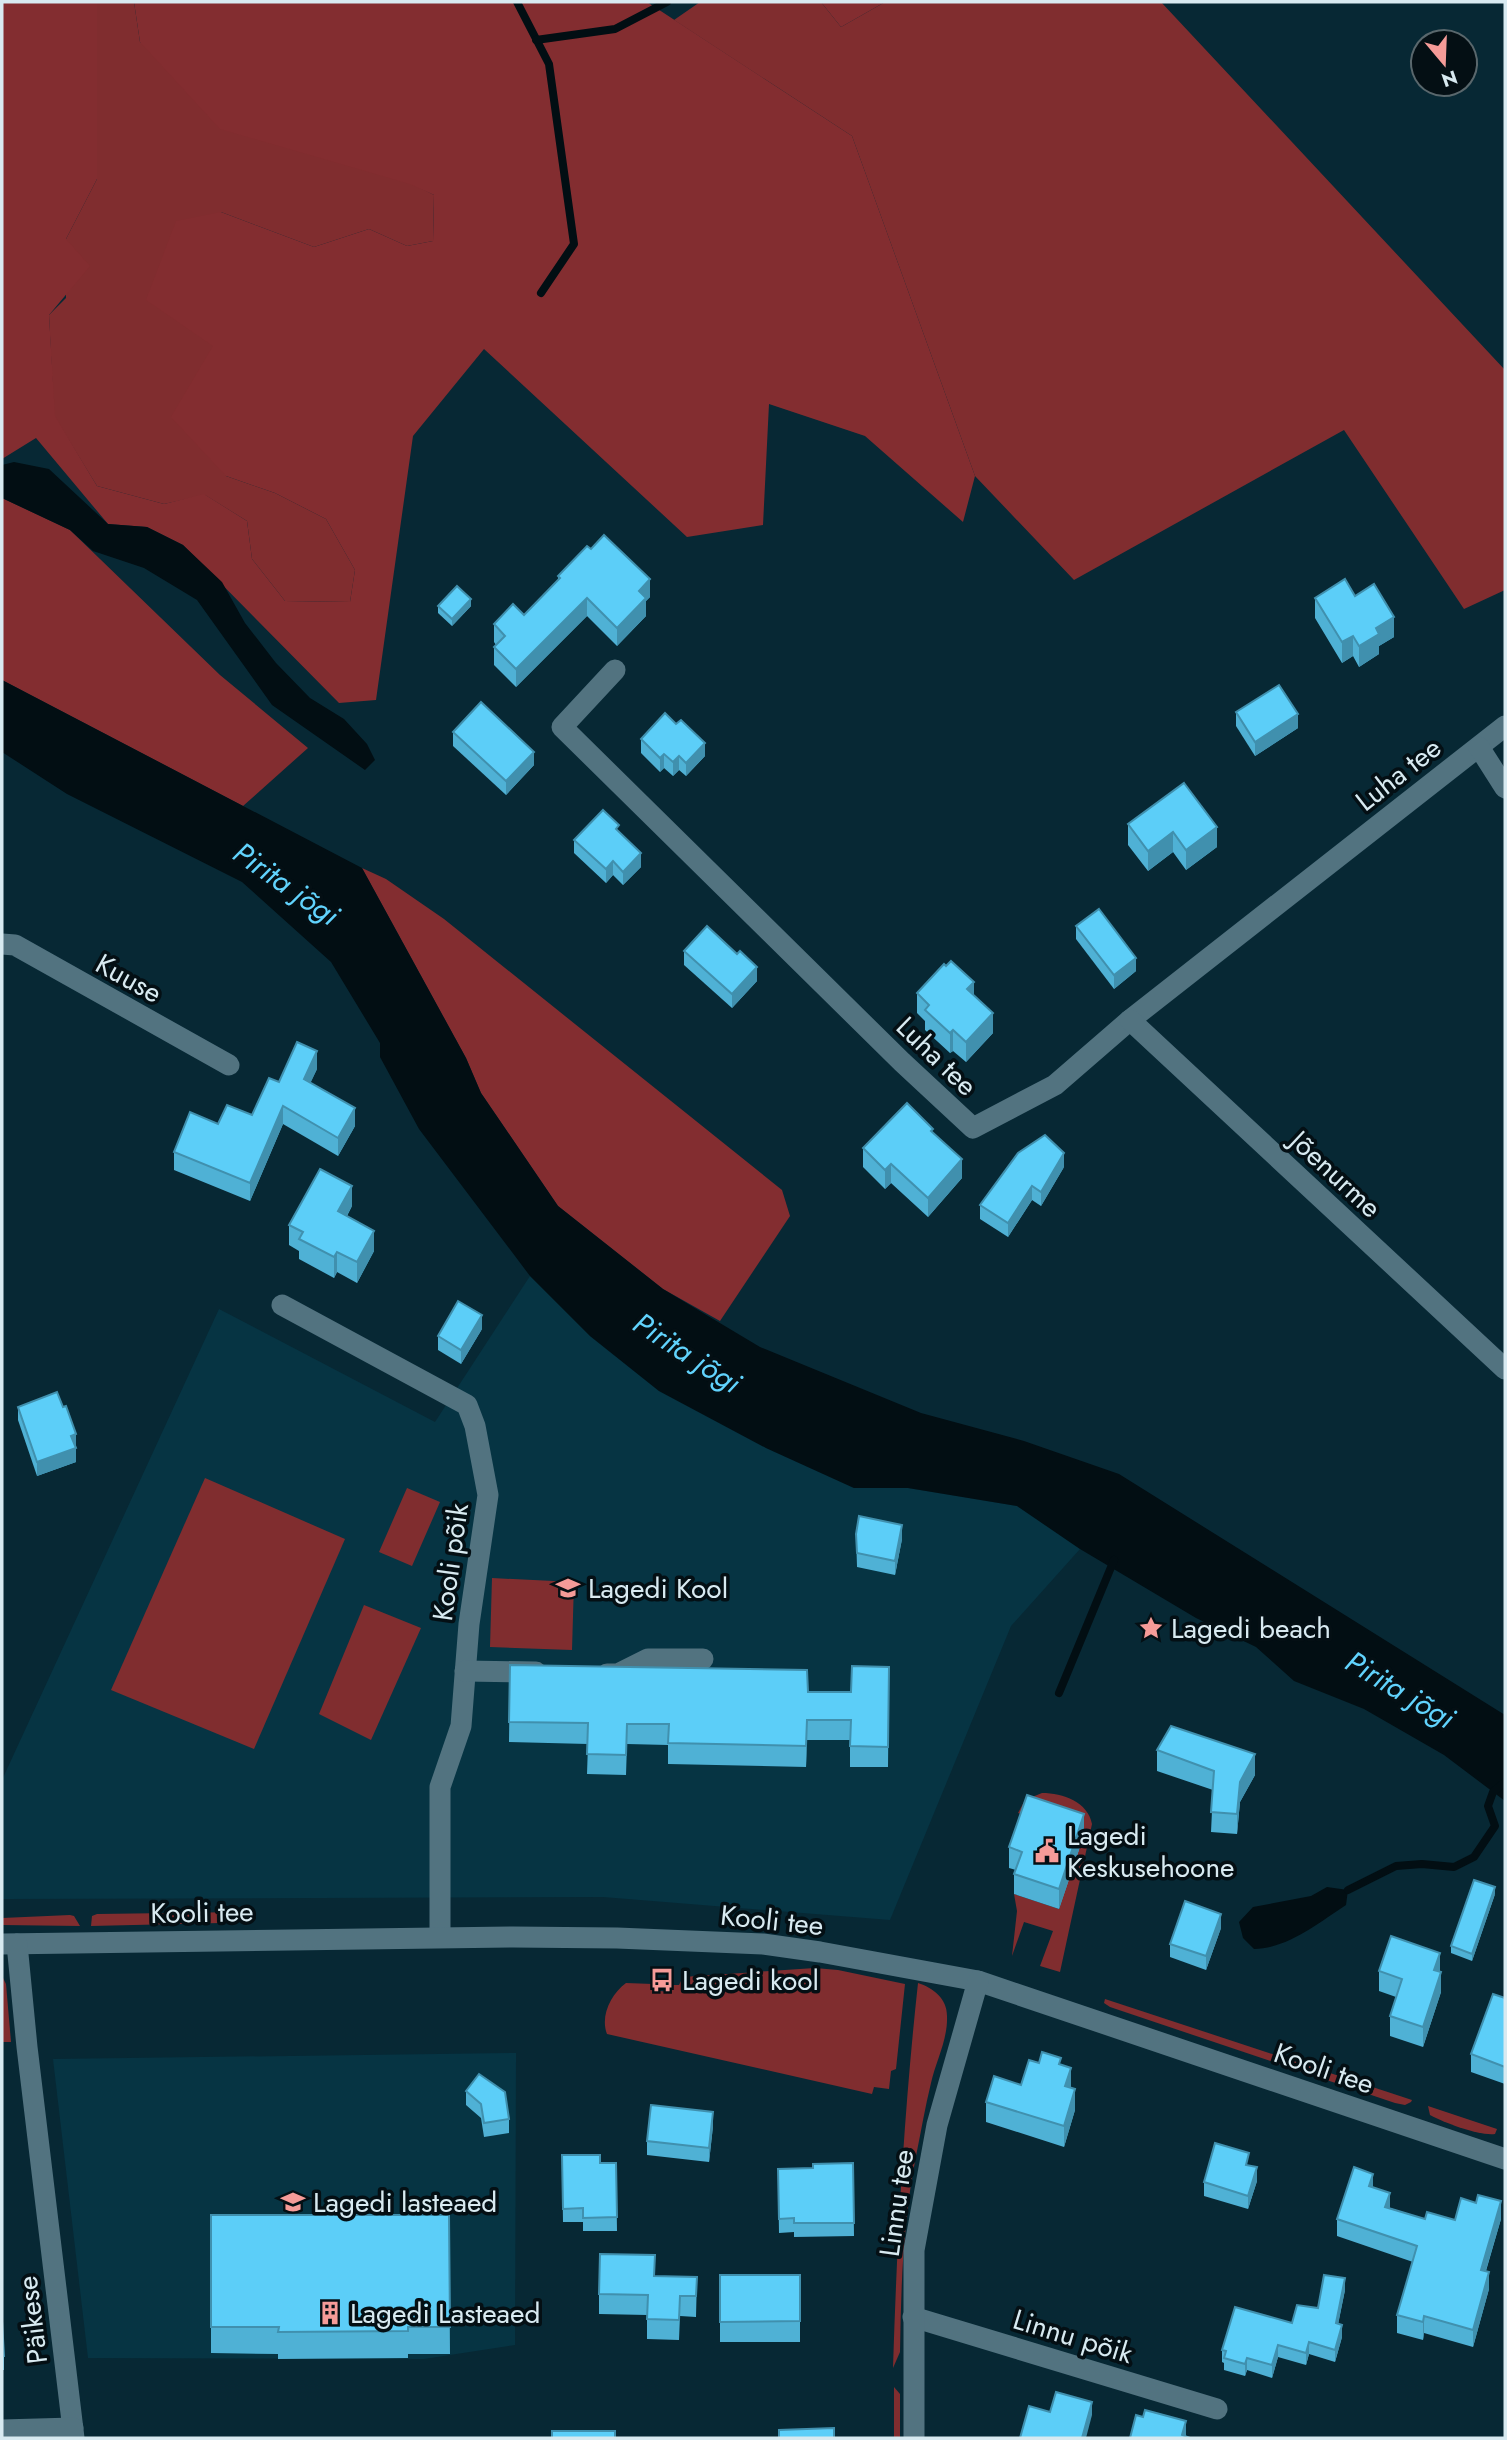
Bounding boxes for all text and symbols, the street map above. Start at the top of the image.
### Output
north arrow [1409,28,1479,98]
text: N [1438,63,1461,94]
street label: Luha tee [1347,728,1450,821]
water label: Pirita jõgi [224,831,349,936]
street label: Kuuse [88,944,169,1013]
street label: Luha tee [887,1007,986,1105]
street label: Jõenurme [1278,1119,1390,1227]
water label: Pirita jõgi [625,1302,750,1404]
street label: Kooli põik [422,1500,479,1624]
place label: Lagedi Kool [588,1568,728,1609]
school or university icon: Lagedi Kool [554,1574,582,1602]
place label: Lagedi beach [1171,1608,1331,1649]
place icon: Lagedi beach [1137,1614,1165,1642]
water label: Pirita jõgi [1337,1640,1464,1739]
place label: Lagedi Keskusehoone [1067,1815,1235,1888]
public building icon: Lagedi Keskusehoone [1033,1837,1061,1865]
street label: Kooli tee [150,1891,254,1934]
street label: Kooli tee [718,1895,825,1946]
place label: Lagedi kool [682,1960,819,2001]
bus stop icon: Lagedi kool [648,1966,676,1994]
street label: Kooli tee [1268,2032,1379,2105]
street label: Linnu tee [869,2147,924,2259]
place label: Lagedi lasteaed [313,2182,497,2223]
school or university icon: Lagedi lasteaed [279,2188,307,2216]
street label: Päikese [7,2274,58,2366]
place label: Lagedi Lasteaed [350,2293,540,2334]
building icon: Lagedi Lasteaed [316,2299,344,2327]
street label: Linnu põik [1008,2299,1138,2374]

